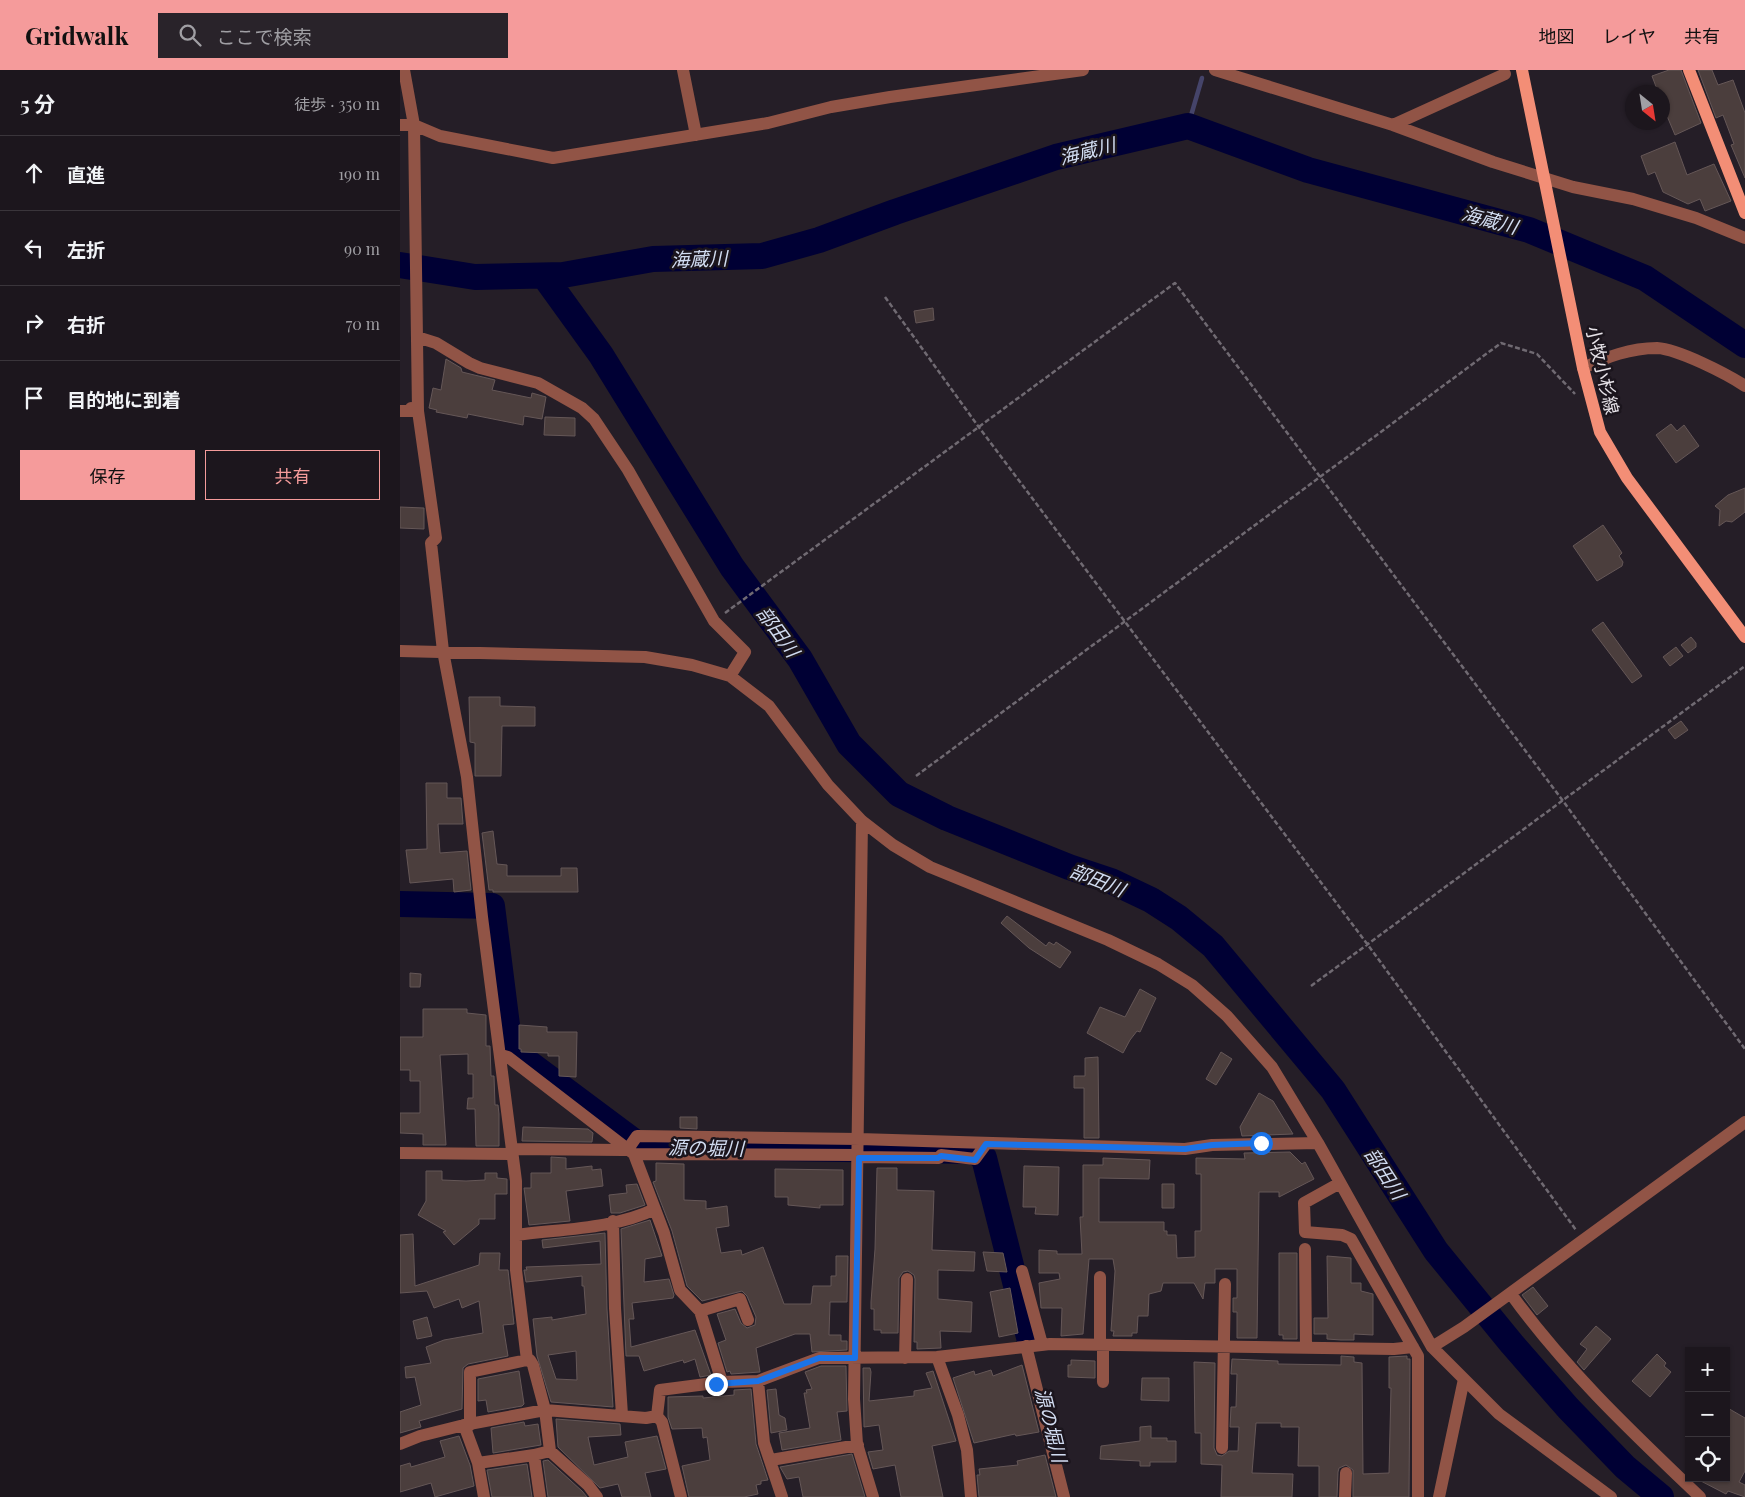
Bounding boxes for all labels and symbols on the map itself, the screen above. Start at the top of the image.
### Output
north arrow [1625,85,1670,130]
water label: 海蔵川 [1056,130,1120,170]
water label: 海蔵川 [1459,199,1523,239]
water label: 海蔵川 [670,244,730,272]
street label: 小牧小杉線 [1581,323,1625,417]
water label: 部田川 [752,600,807,663]
water label: 部田川 [1067,856,1131,902]
route start [1250,1132,1273,1155]
water label: 源の堀川 [668,1133,746,1161]
water label: 部田川 [1360,1142,1414,1206]
route end [705,1373,728,1396]
water label: 源の堀川 [1030,1385,1074,1467]

